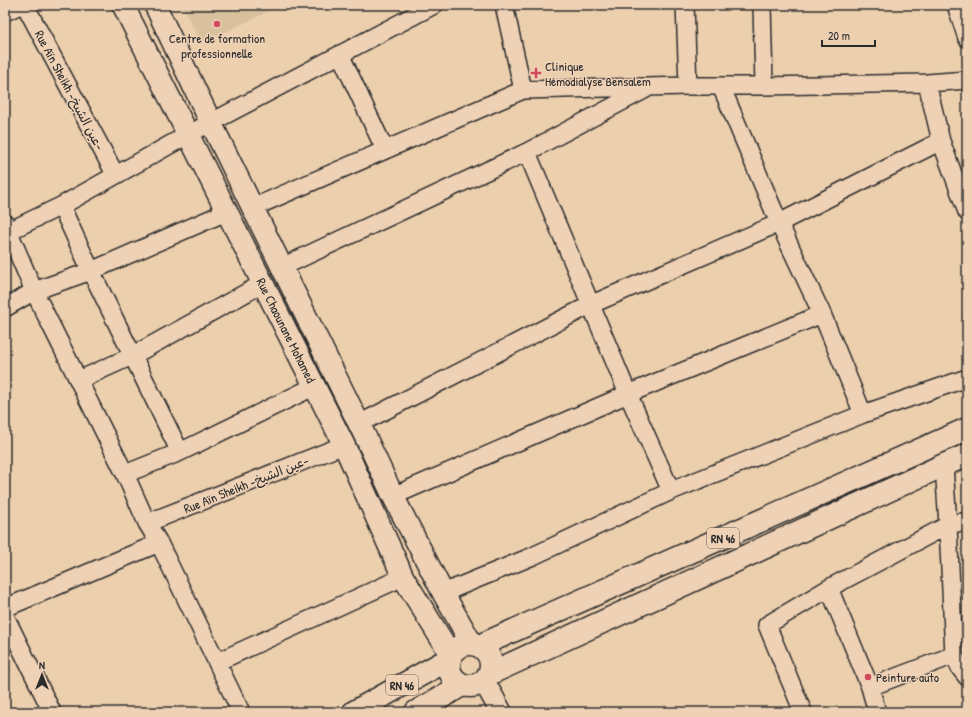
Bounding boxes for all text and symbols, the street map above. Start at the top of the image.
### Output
marker: Centre de formation professionnelle [212,19,222,29]
scale bar [822,22,875,48]
street label: Rue Aïn Sheikh -عين الشيخ- [30,27,109,154]
text: 20 m [828,27,850,44]
place label: Centre de formation professionnelle [169,29,265,62]
place label: Clinique Hémodialyse Bensalem [545,57,651,90]
marker: Clinique Hémodialyse Bensalem [530,67,542,79]
street label: Rue Chaounane Mohamed [252,275,320,386]
street label: Rue Aïn Sheikh -عين الشيخ- [181,451,312,518]
road number: RN 46 [707,528,739,548]
north arrow [22,655,62,695]
text: N [39,658,45,672]
place label: Peinture auto [876,668,939,686]
marker: Peinture auto [863,672,873,682]
road number: RN 46 [386,675,418,695]

